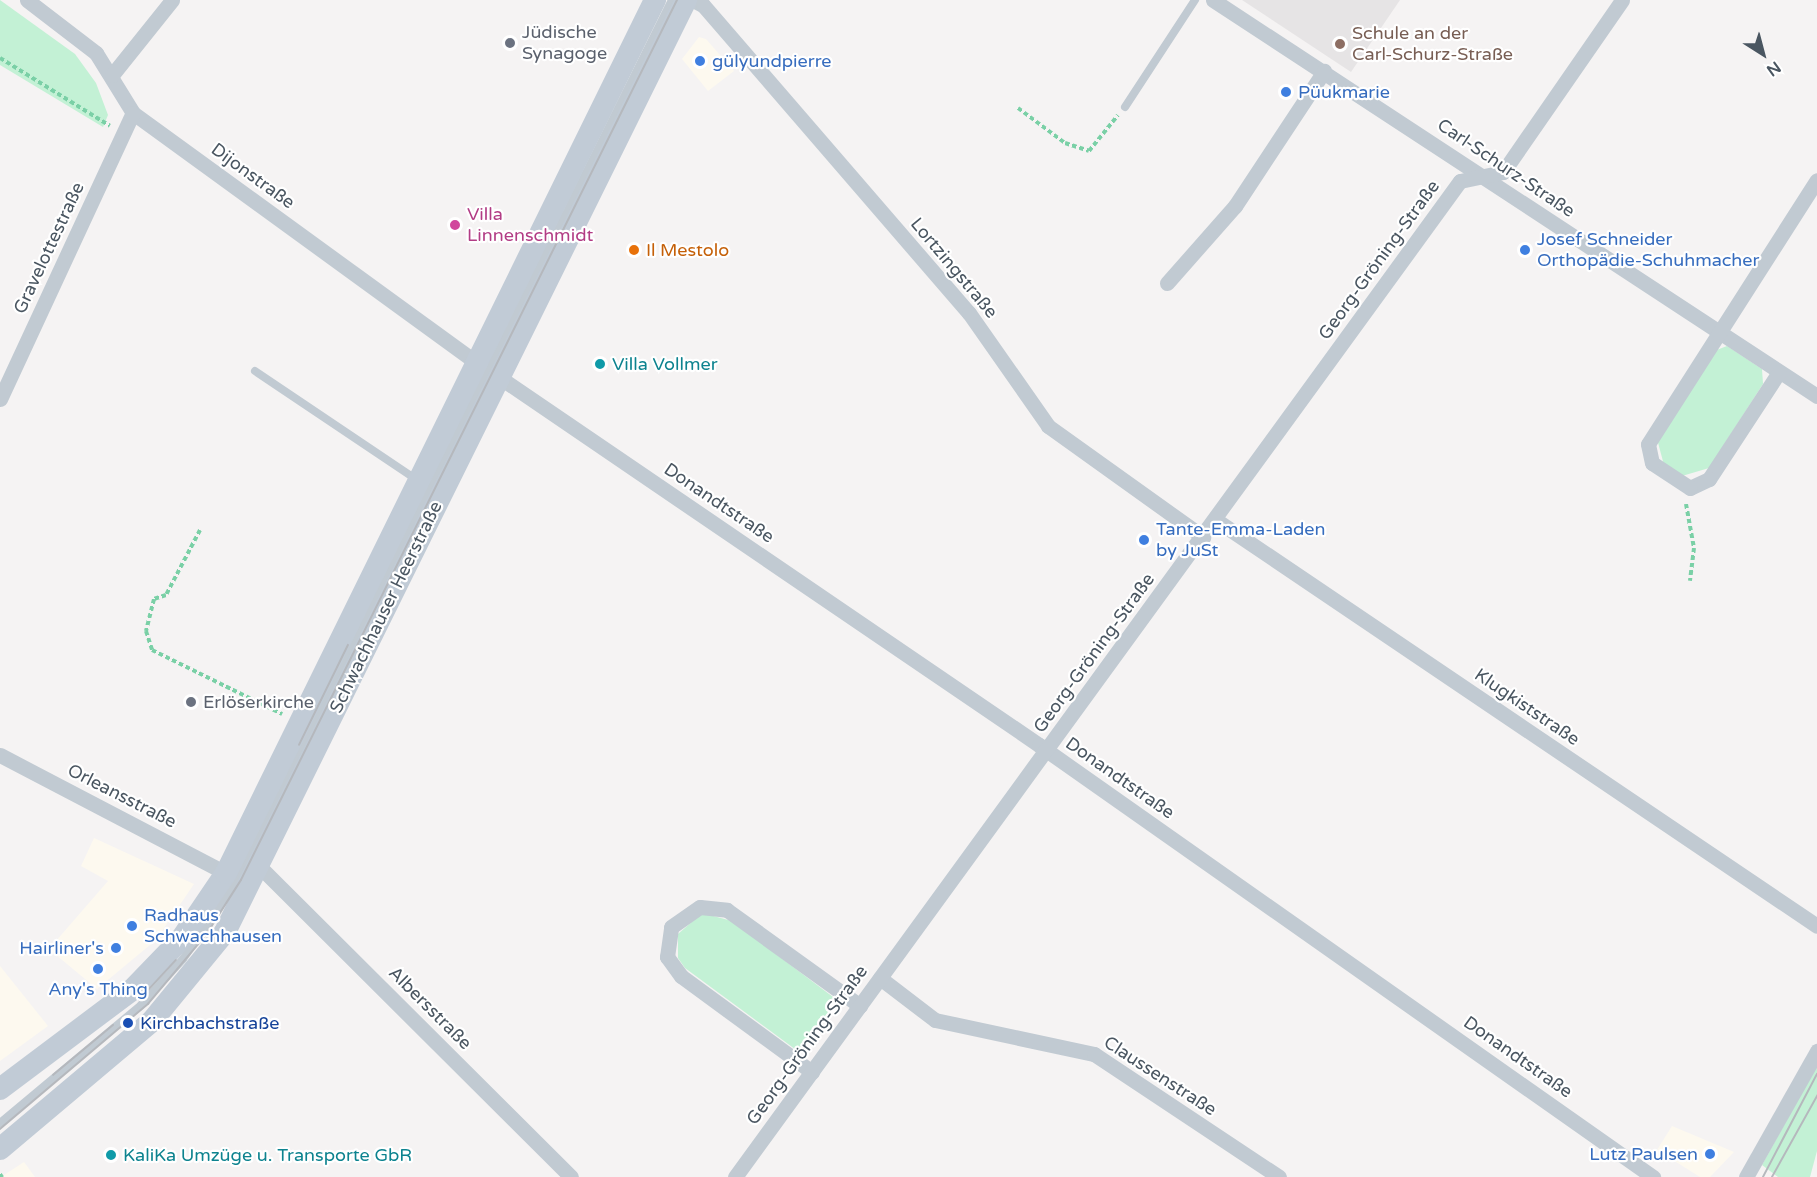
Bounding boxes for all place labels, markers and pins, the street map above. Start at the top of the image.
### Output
place label: Jüdische Synagoge [522,22,607,64]
place label: Schule an der Carl-Schurz-Straße [1352,23,1513,66]
marker: Jüdische Synagoge [503,36,517,50]
marker: Schule an der Carl-Schurz-Straße [1333,37,1347,51]
place label: gülyundpierre [712,50,831,72]
marker: gülyundpierre [693,54,707,68]
place label: Püukmarie [1298,81,1390,103]
marker: Püukmarie [1279,85,1293,99]
place label: Villa Linnenschmidt [467,204,593,246]
marker: Villa Linnenschmidt [448,218,462,232]
place label: Josef Schneider Orthopädie-Schuhmacher [1537,229,1759,272]
place label: Il Mestolo [646,239,729,261]
marker: Il Mestolo [627,243,641,257]
marker: Josef Schneider Orthopädie-Schuhmacher [1518,243,1532,257]
place label: Villa Vollmer [612,353,718,375]
marker: Villa Vollmer [593,357,607,371]
place label: Tante-Emma-Laden by JuSt [1156,519,1326,562]
marker: Tante-Emma-Laden by JuSt [1137,533,1151,547]
place label: Erlöserkirche [203,691,314,713]
marker: Erlöserkirche [184,695,198,709]
place label: Radhaus Schwachhausen [144,905,282,948]
marker: Radhaus Schwachhausen [125,919,139,933]
place label: Hairliner's [19,937,104,959]
marker: Hairliner's [109,941,123,955]
marker: Any's Thing [91,962,105,976]
place label: Any's Thing [48,978,148,1000]
place label: Kirchbachstraße [140,1012,279,1034]
marker: Kirchbachstraße [121,1016,135,1030]
place label: Lutz Paulsen [1589,1143,1698,1165]
place label: KaliKa Umzüge u. Transporte GbR [123,1144,412,1166]
marker: Lutz Paulsen [1703,1147,1717,1161]
marker: KaliKa Umzüge u. Transporte GbR [104,1148,118,1162]

